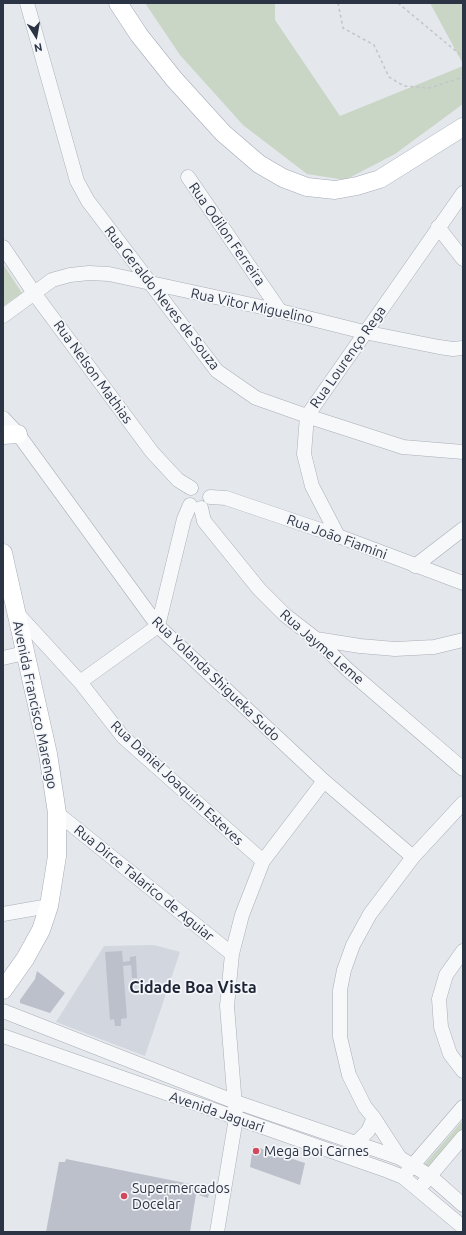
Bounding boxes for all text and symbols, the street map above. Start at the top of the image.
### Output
north arrow [16,16,56,56]
text: N [33,41,43,54]
street label: Rua Odilon Ferreira [185,179,269,289]
street label: Rua Geraldo Neves de Souza [101,223,223,373]
street label: Rua Vitor Miguelino [189,285,315,327]
street label: Rua Lourenço Rega [306,303,390,411]
street label: Rua Nelson Mathias [50,317,136,427]
street label: Rua João Fiamini [284,511,390,563]
street label: Rua Jayme Leme [277,606,367,688]
street label: Rua Yolanda Shigueka Sudo [148,613,284,745]
street label: Avenida Francisco Marengo [9,619,61,791]
street label: Rua Daniel Joaquim Esteves [107,717,247,849]
street label: Rua Dirce Talarico de Aguiar [71,821,217,945]
district label: Cidade Boa Vista [129,978,257,998]
street label: Avenida Jaguari [167,1088,267,1136]
place label: Mega Boi Carnes [264,1143,369,1159]
marker: Mega Boi Carnes [251,1146,261,1156]
place label: Supermercados Docelar [132,1180,230,1212]
marker: Supermercados Docelar [119,1191,129,1201]

